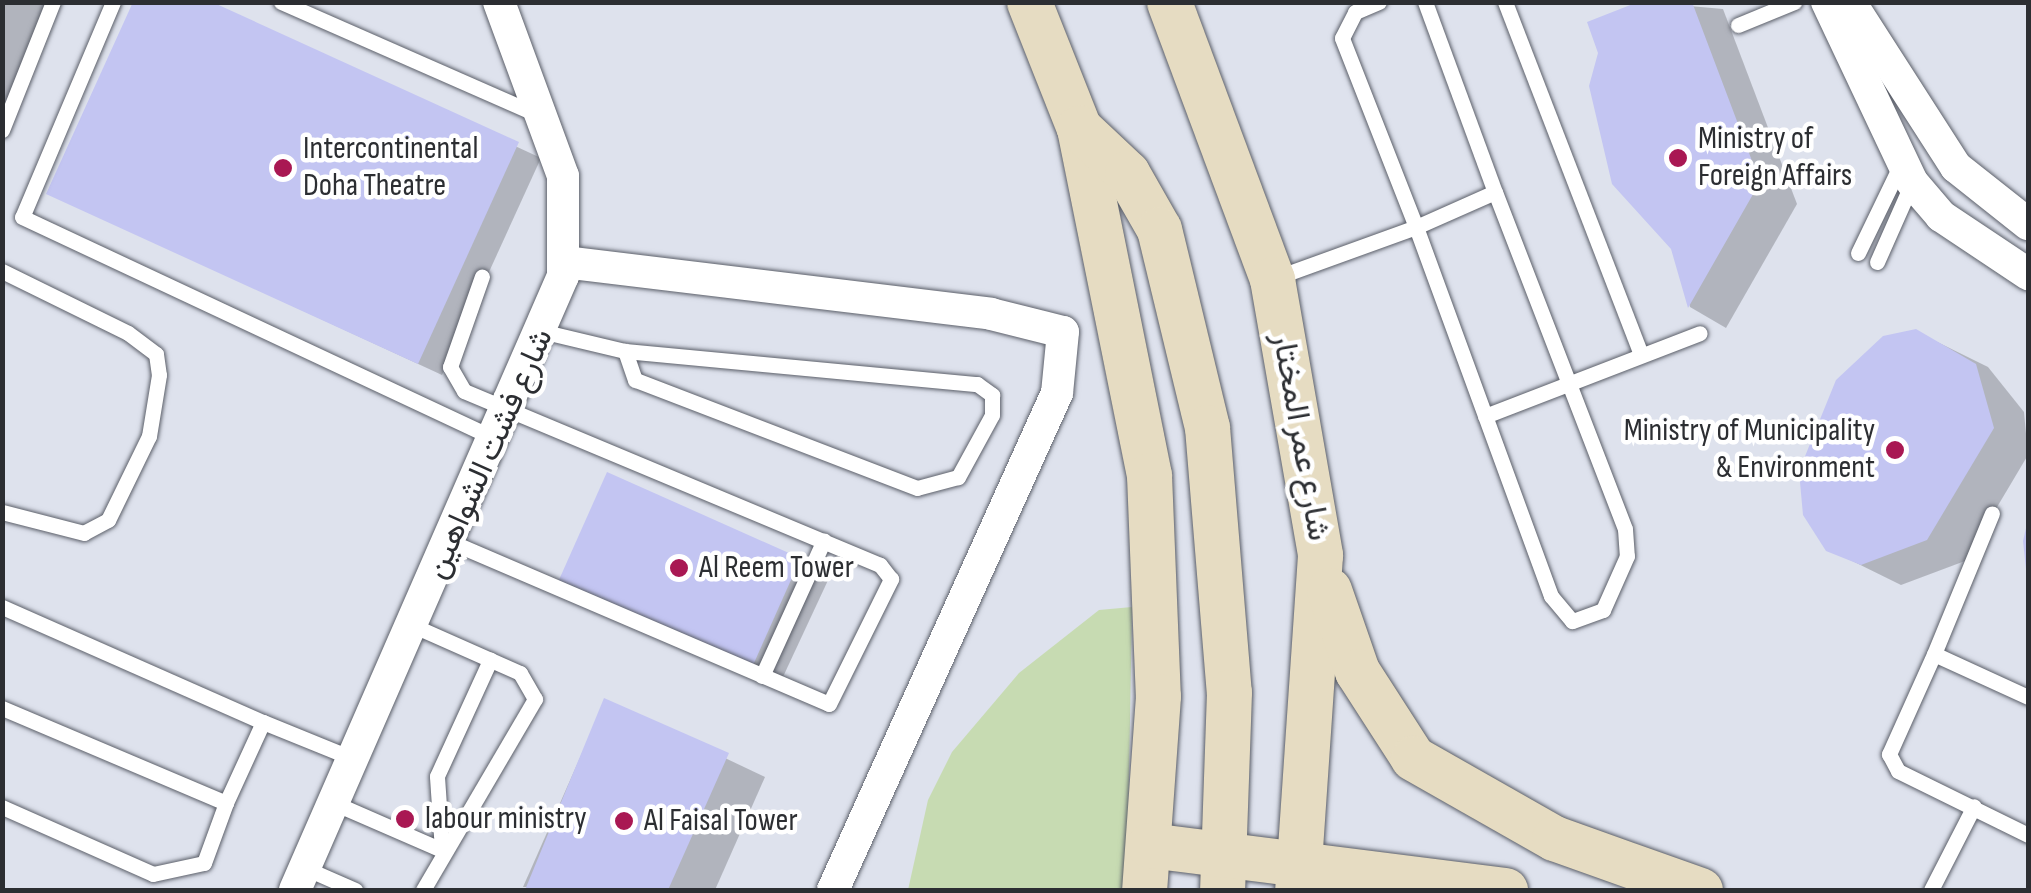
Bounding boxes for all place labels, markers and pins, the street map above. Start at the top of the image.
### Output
place label: Ministry of Foreign Affairs [1698,121,1852,196]
place label: Intercontinental Doha Theatre [303,131,478,206]
marker: Ministry of Foreign Affairs [1667,147,1689,169]
marker: Intercontinental Doha Theatre [272,157,294,179]
place label: Ministry of Municipality & Environment [1624,413,1875,488]
marker: Ministry of Municipality & Environment [1884,439,1906,461]
place label: Al Reem Tower [699,549,854,587]
marker: Al Reem Tower [668,557,690,579]
place label: labour ministry [425,800,587,838]
place label: Al Faisal Tower [644,802,798,840]
marker: labour ministry [394,808,416,830]
marker: Al Faisal Tower [613,810,635,832]

